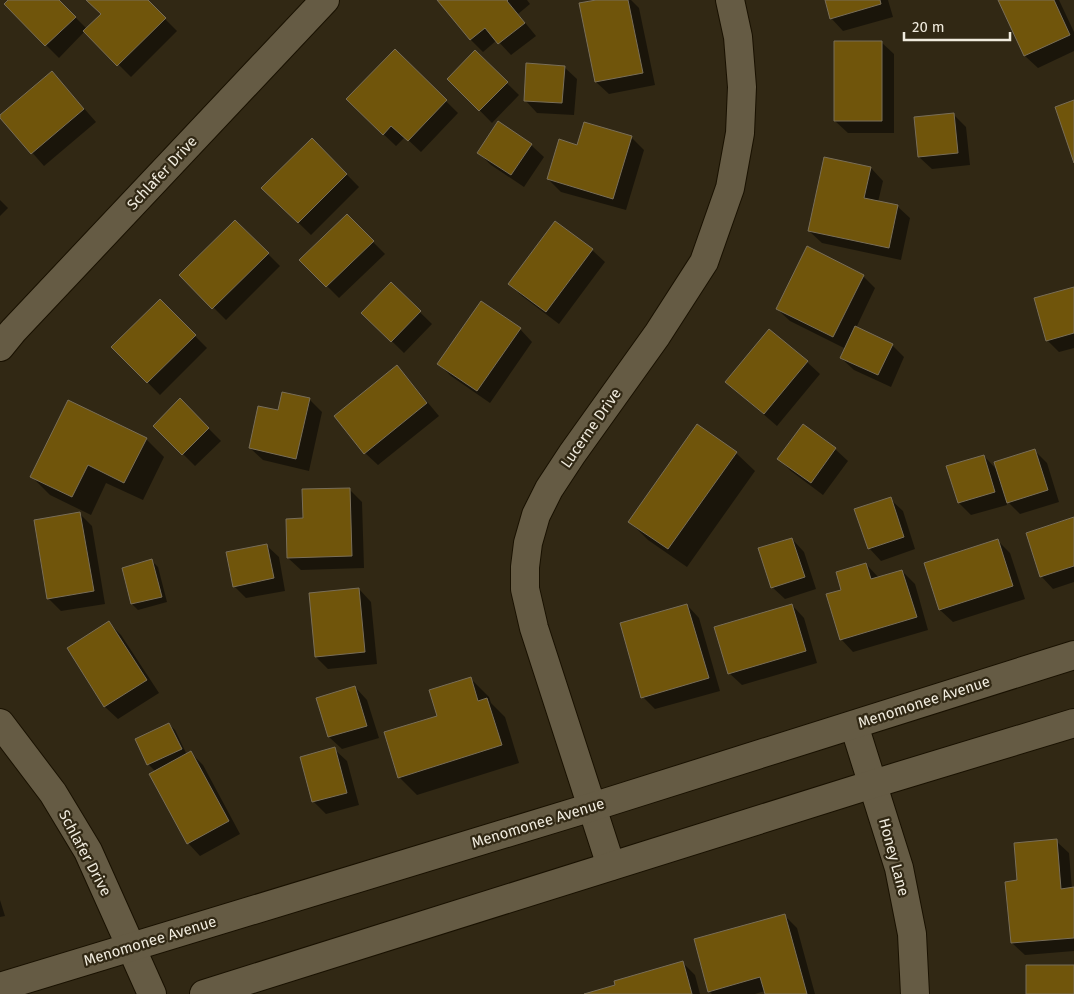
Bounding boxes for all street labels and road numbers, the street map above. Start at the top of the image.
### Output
street label: Schlafer Drive [123,132,201,214]
street label: Lucerne Drive [557,385,625,471]
street label: Menomonee Avenue [856,672,992,732]
street label: Menomonee Avenue [469,794,607,852]
street label: Schlafer Drive [55,807,115,899]
street label: Honey Lane [875,816,913,898]
street label: Menomonee Avenue [81,912,219,970]

